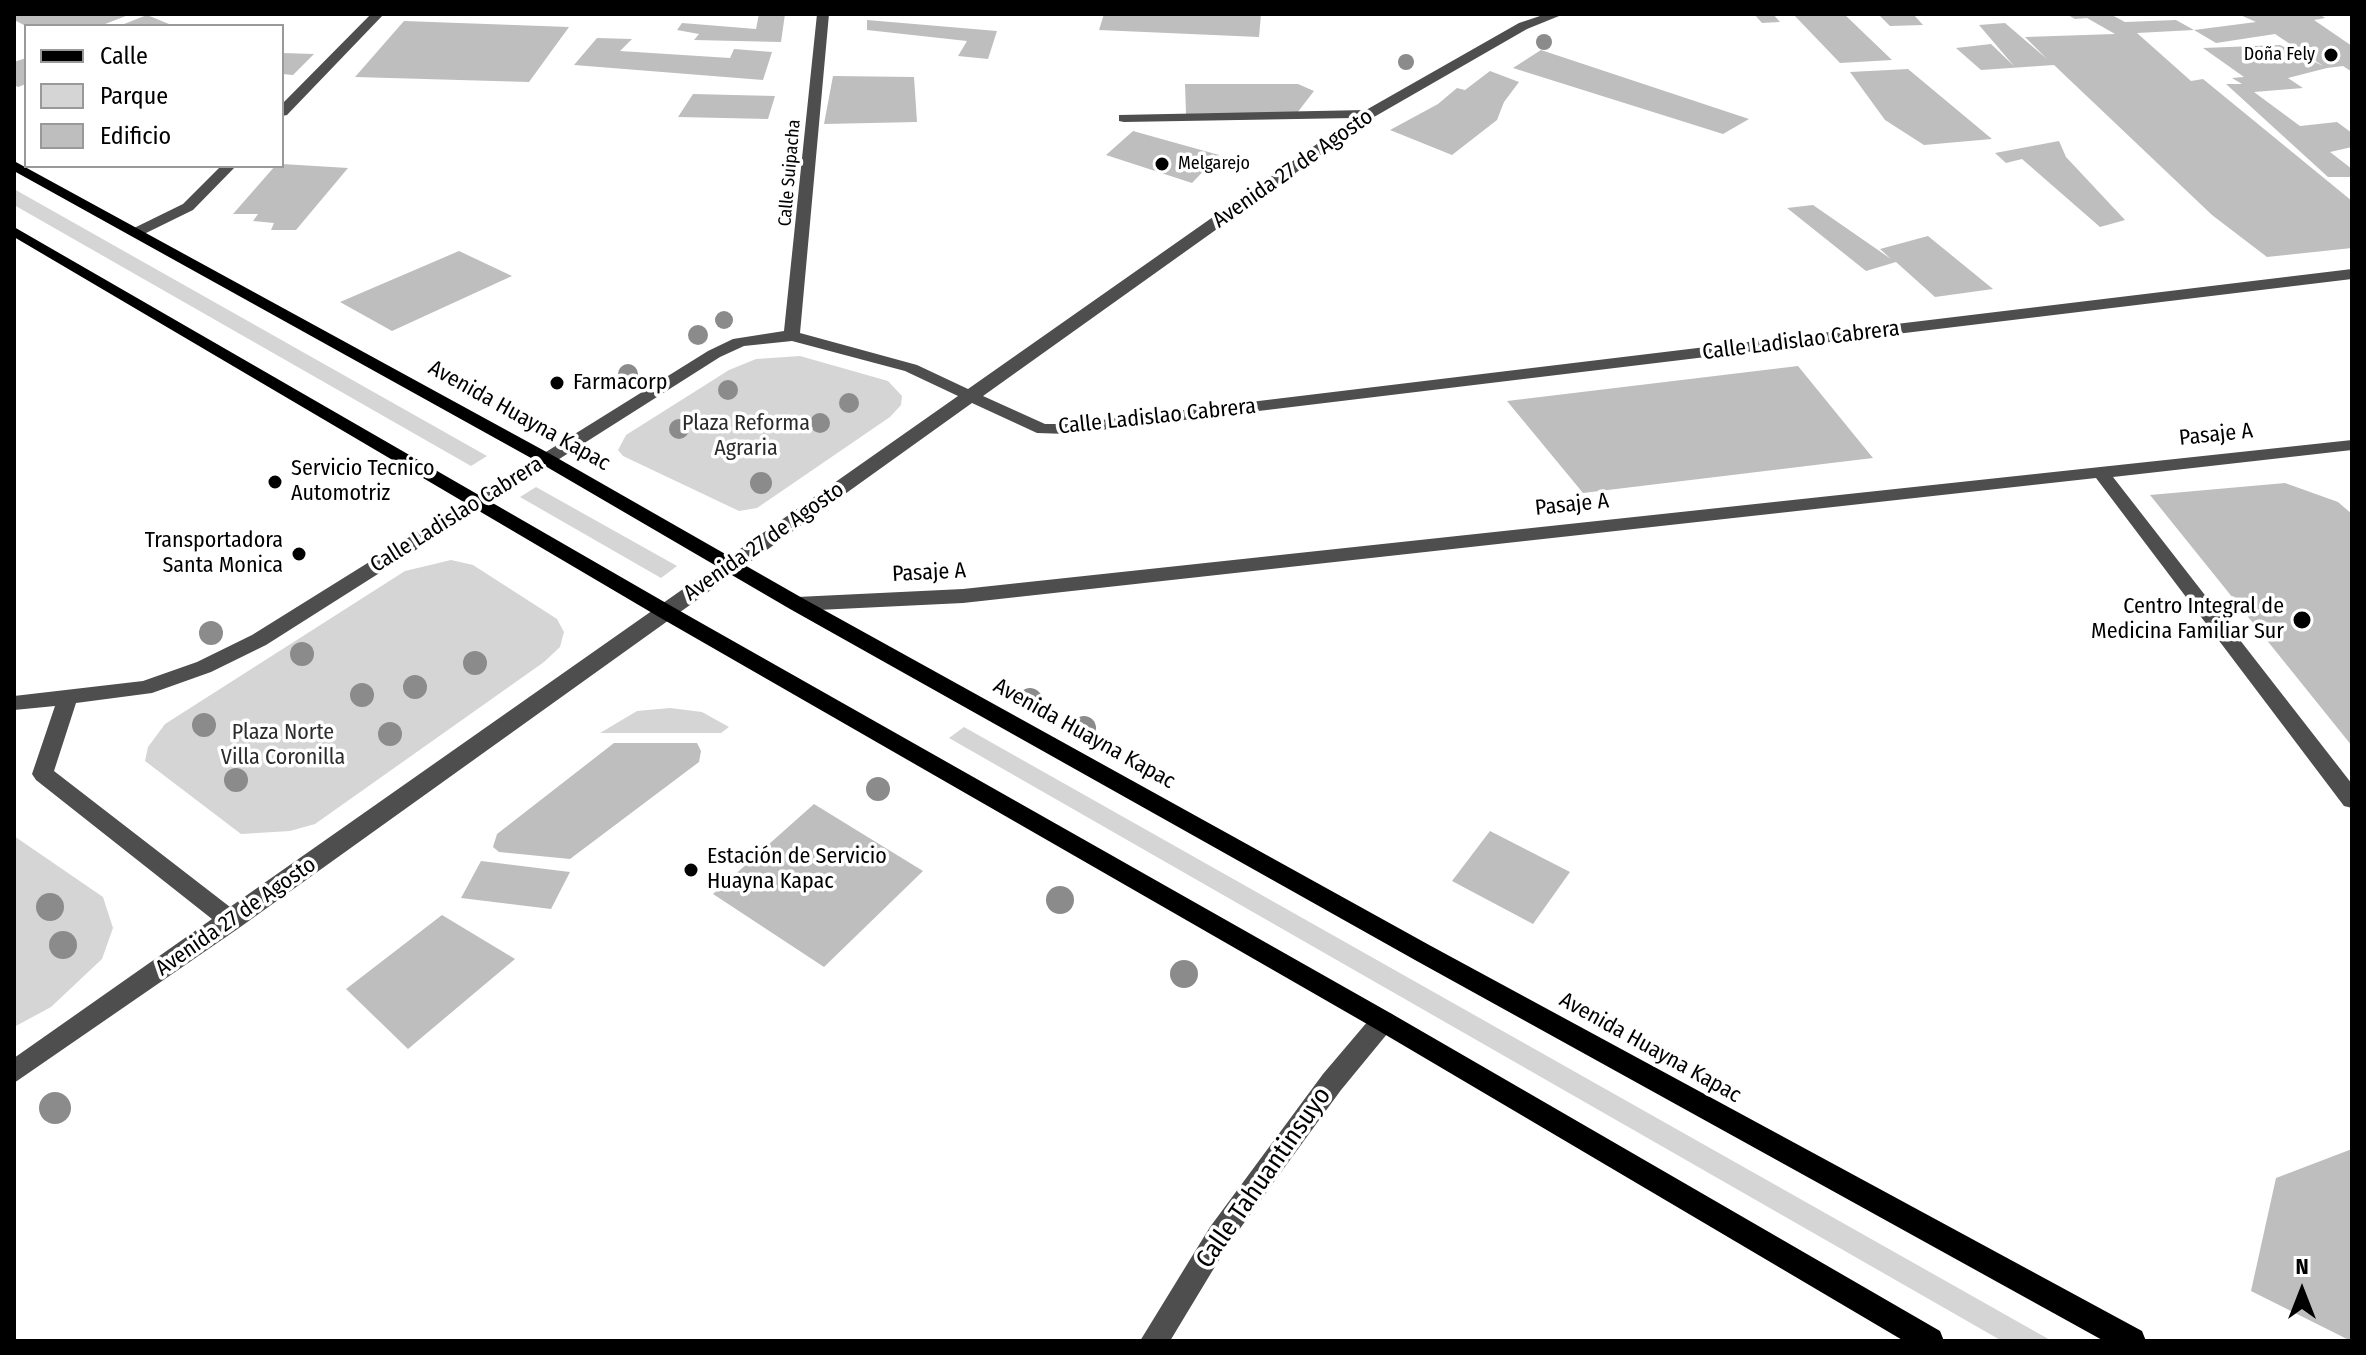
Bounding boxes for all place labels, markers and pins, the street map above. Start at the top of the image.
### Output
place label: Doña Fely [2244,44,2315,66]
marker: Doña Fely [2322,46,2340,64]
place label: Melgarejo [1178,153,1250,175]
marker: Melgarejo [1153,155,1171,173]
place label: Farmacorp [573,370,667,396]
marker: Farmacorp [548,374,566,392]
place label: Servicio Tecnico Automotriz [291,456,434,508]
marker: Servicio Tecnico Automotriz [266,473,284,491]
place label: Transportadora Santa Monica [145,528,283,580]
marker: Transportadora Santa Monica [290,545,308,563]
place label: Centro Integral de Medicina Familiar Sur [2091,594,2284,646]
marker: Centro Integral de Medicina Familiar Sur [2291,609,2313,631]
place label: Estación de Servicio Huayna Kapac [707,844,887,896]
marker: Estación de Servicio Huayna Kapac [682,861,700,879]

